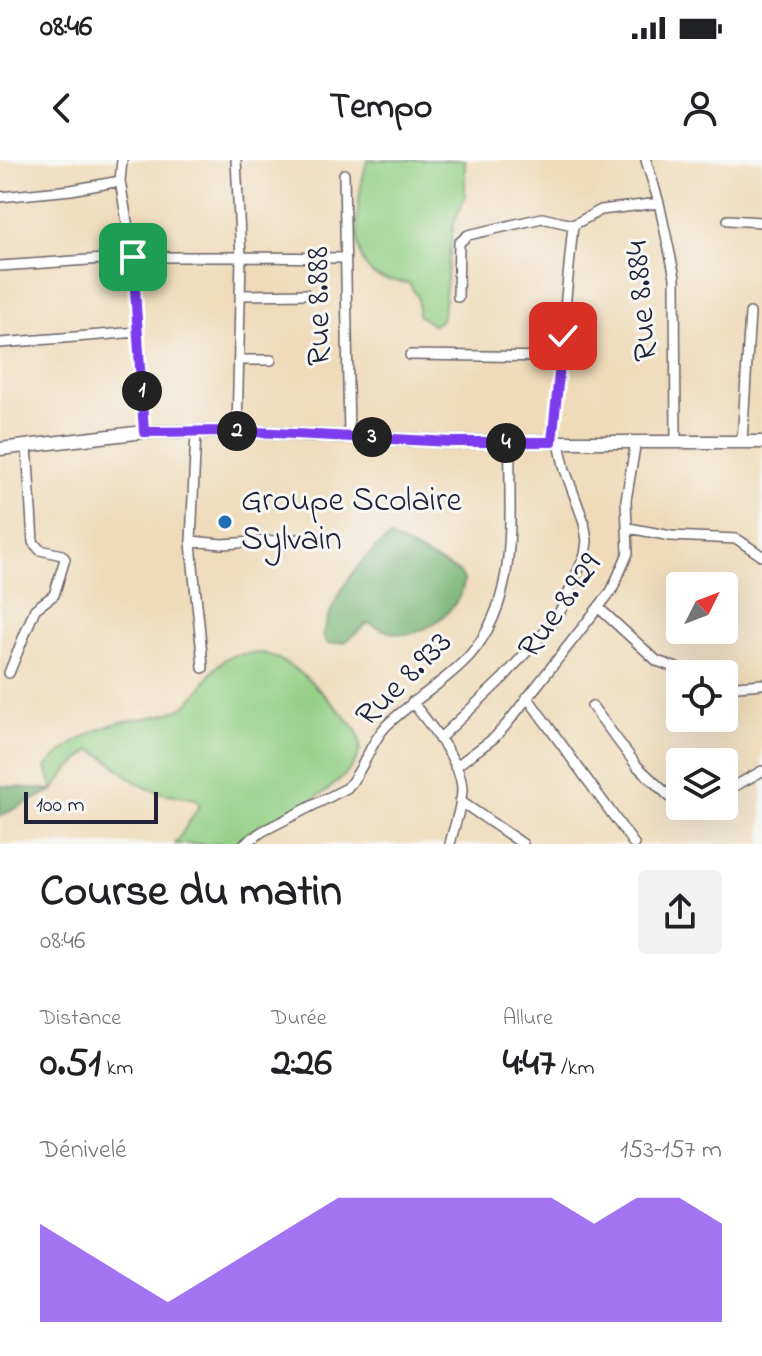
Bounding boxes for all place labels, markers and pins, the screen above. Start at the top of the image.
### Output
pin [99,223,167,291]
pin [529,302,597,370]
pin: 1 [122,371,162,411]
pin: 2 [217,411,257,451]
pin: 3 [352,417,392,457]
pin: 4 [486,423,526,463]
place label: Groupe Scolaire Sylvain [241,477,462,566]
marker: Groupe Scolaire Sylvain [216,513,234,531]

